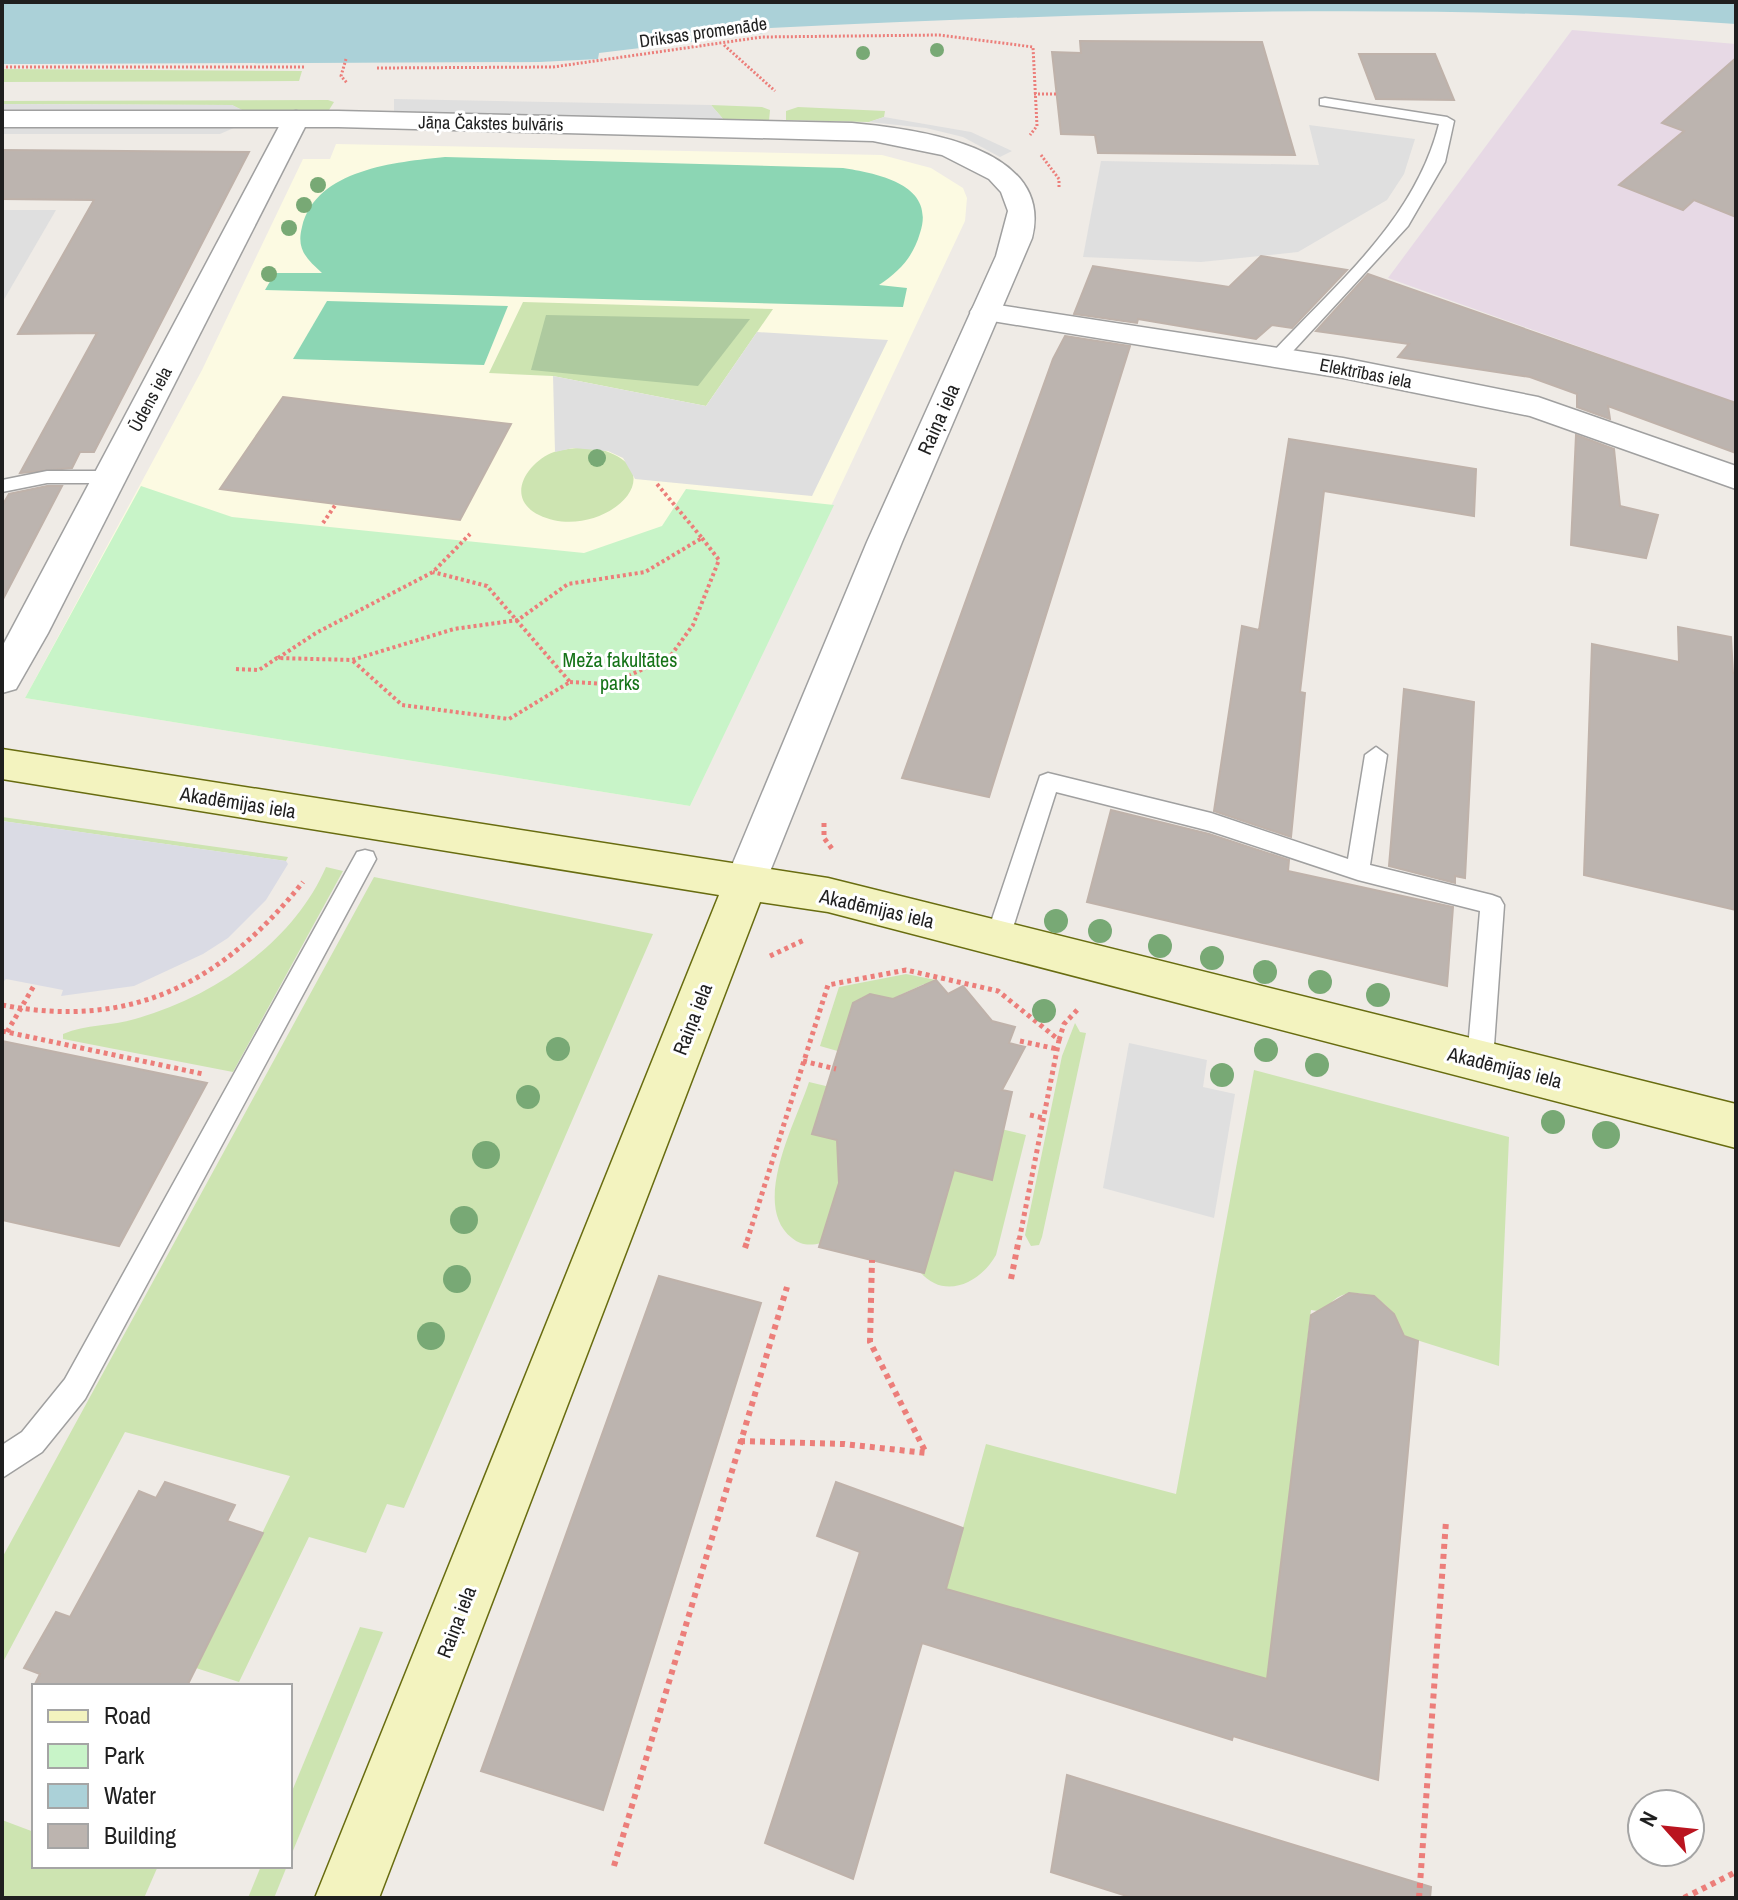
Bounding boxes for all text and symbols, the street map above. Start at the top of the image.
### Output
street label: Driksas promenāde [637,11,769,53]
street label: Jāņa Čakstes bulvāris [418,109,564,137]
street label: Elektrības iela [1318,352,1414,394]
street label: Ūdens iela [122,362,178,436]
street label: Raiņa iela [910,379,966,459]
park label: Meža fakultātes parks [563,646,677,696]
street label: Akadēmijas iela [177,779,298,824]
street label: Akadēmijas iela [816,881,937,934]
street label: Raiņa iela [666,979,718,1059]
street label: Akadēmijas iela [1444,1040,1565,1094]
street label: Raiņa iela [430,1582,482,1662]
legend [32,1684,292,1868]
text: Road [104,1699,151,1731]
text: Park [104,1739,145,1771]
text: Water [104,1779,156,1811]
north arrow [1626,1788,1706,1868]
text: N [1632,1806,1665,1832]
text: Building [104,1819,176,1851]

